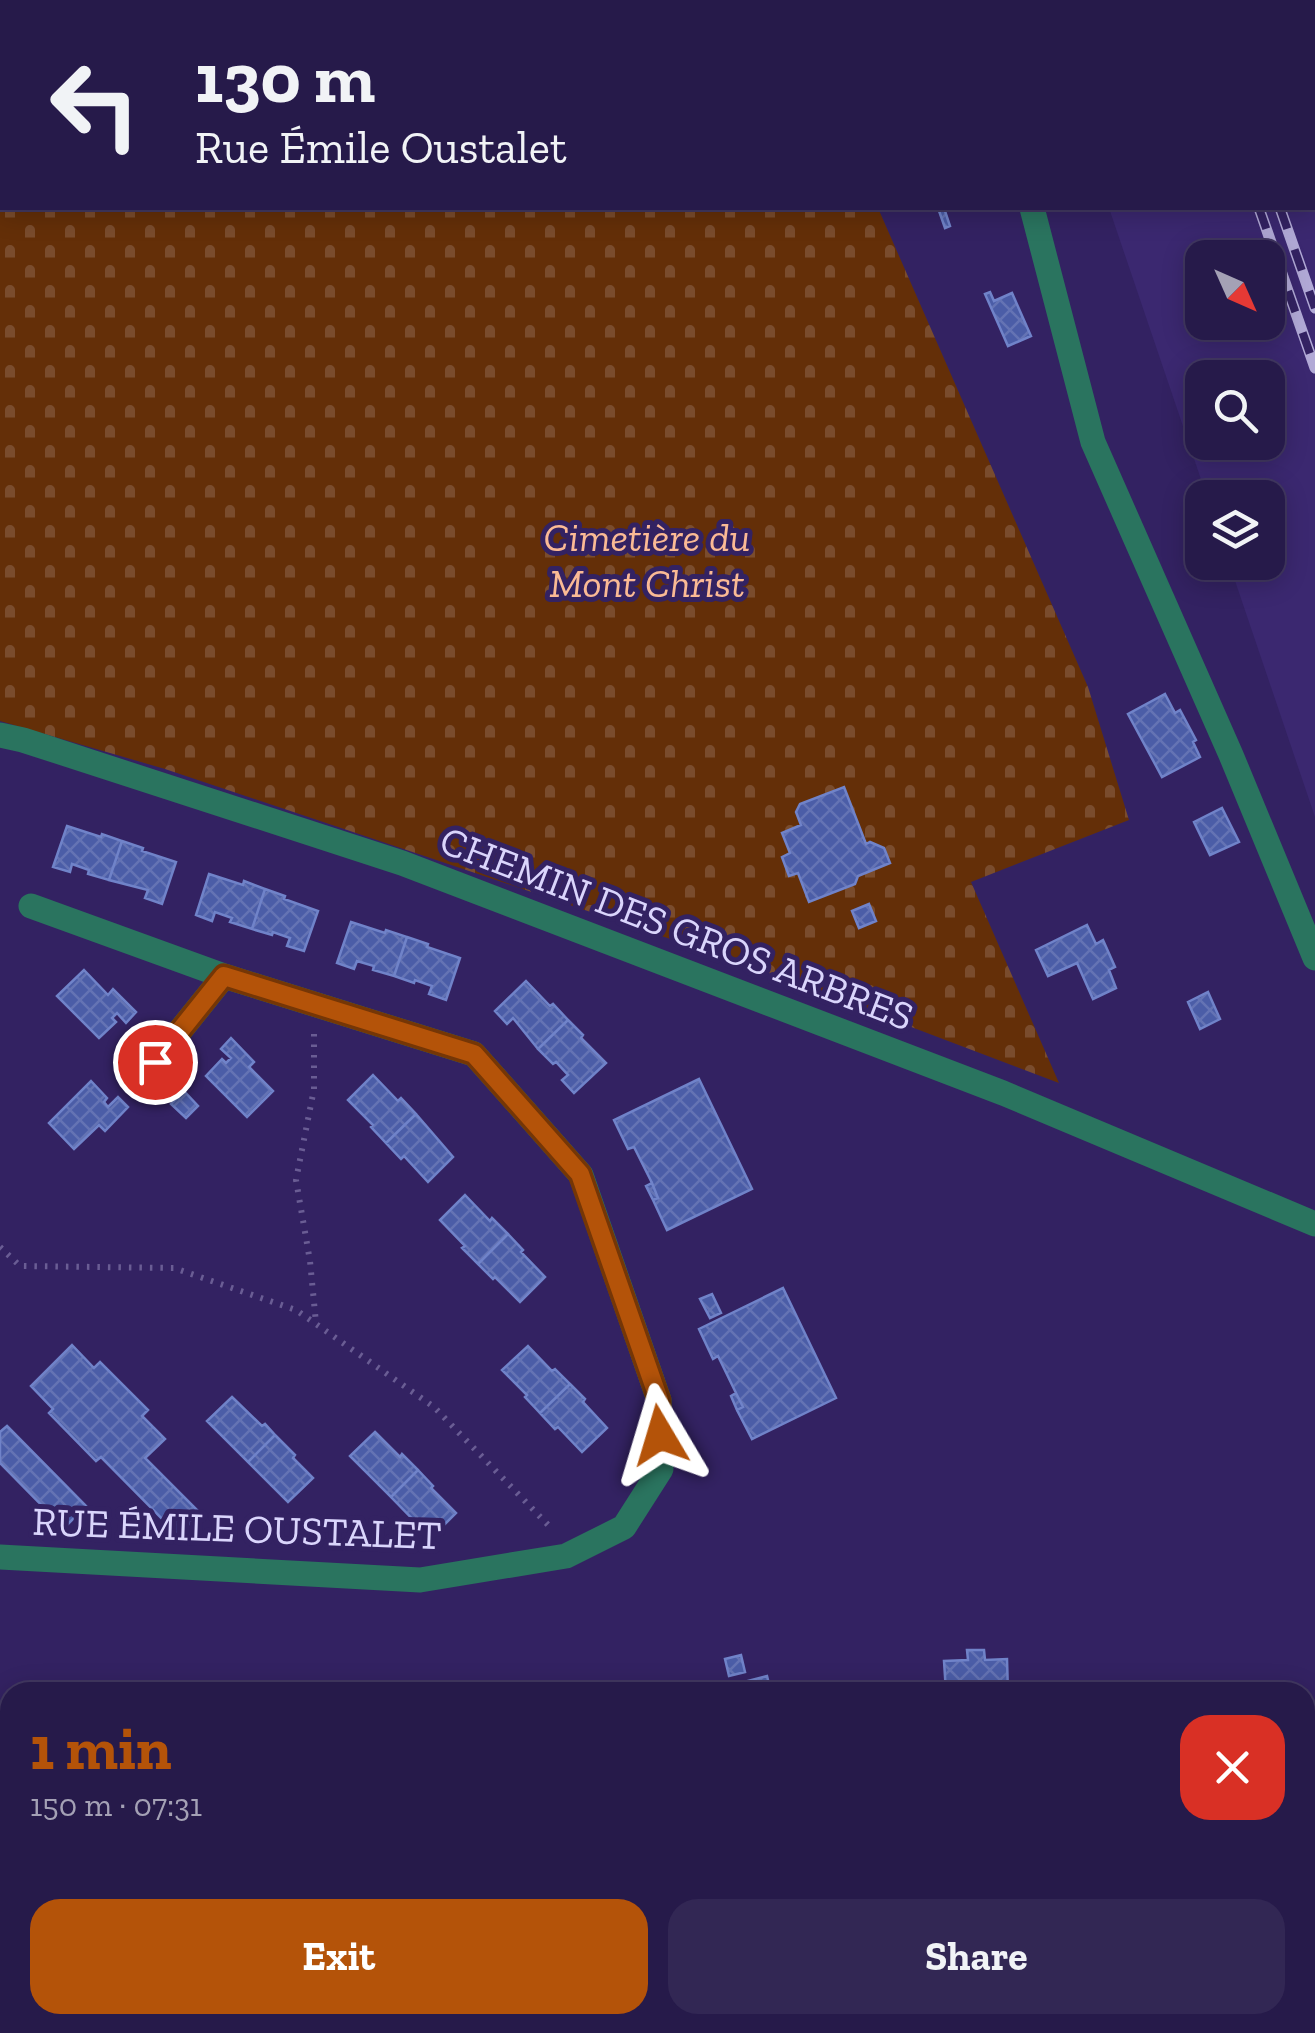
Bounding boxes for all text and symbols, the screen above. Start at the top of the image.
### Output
text: 130 m [195,36,375,120]
icon: left [30,40,160,170]
text: Rue Émile Oustalet [195,121,567,175]
north arrow [1185,240,1285,340]
map controls [1185,240,1285,580]
button: search [1185,360,1285,460]
button: layers [1185,480,1285,580]
park label: Cimetière du Mont Christ [544,513,750,607]
street label: CHEMIN DES GROS ARBRES [434,816,920,1040]
pin [113,1020,198,1105]
icon: arrive [128,1035,183,1090]
position arrow [608,1383,712,1487]
street label: RUE ÉMILE OUSTALET [32,1497,442,1559]
text: 1 min [30,1712,172,1784]
button: close [1180,1715,1285,1820]
text: 150 m · 07:31 [30,1786,202,1824]
button: Exit [30,1899,648,2014]
button: Share [668,1899,1285,2014]

